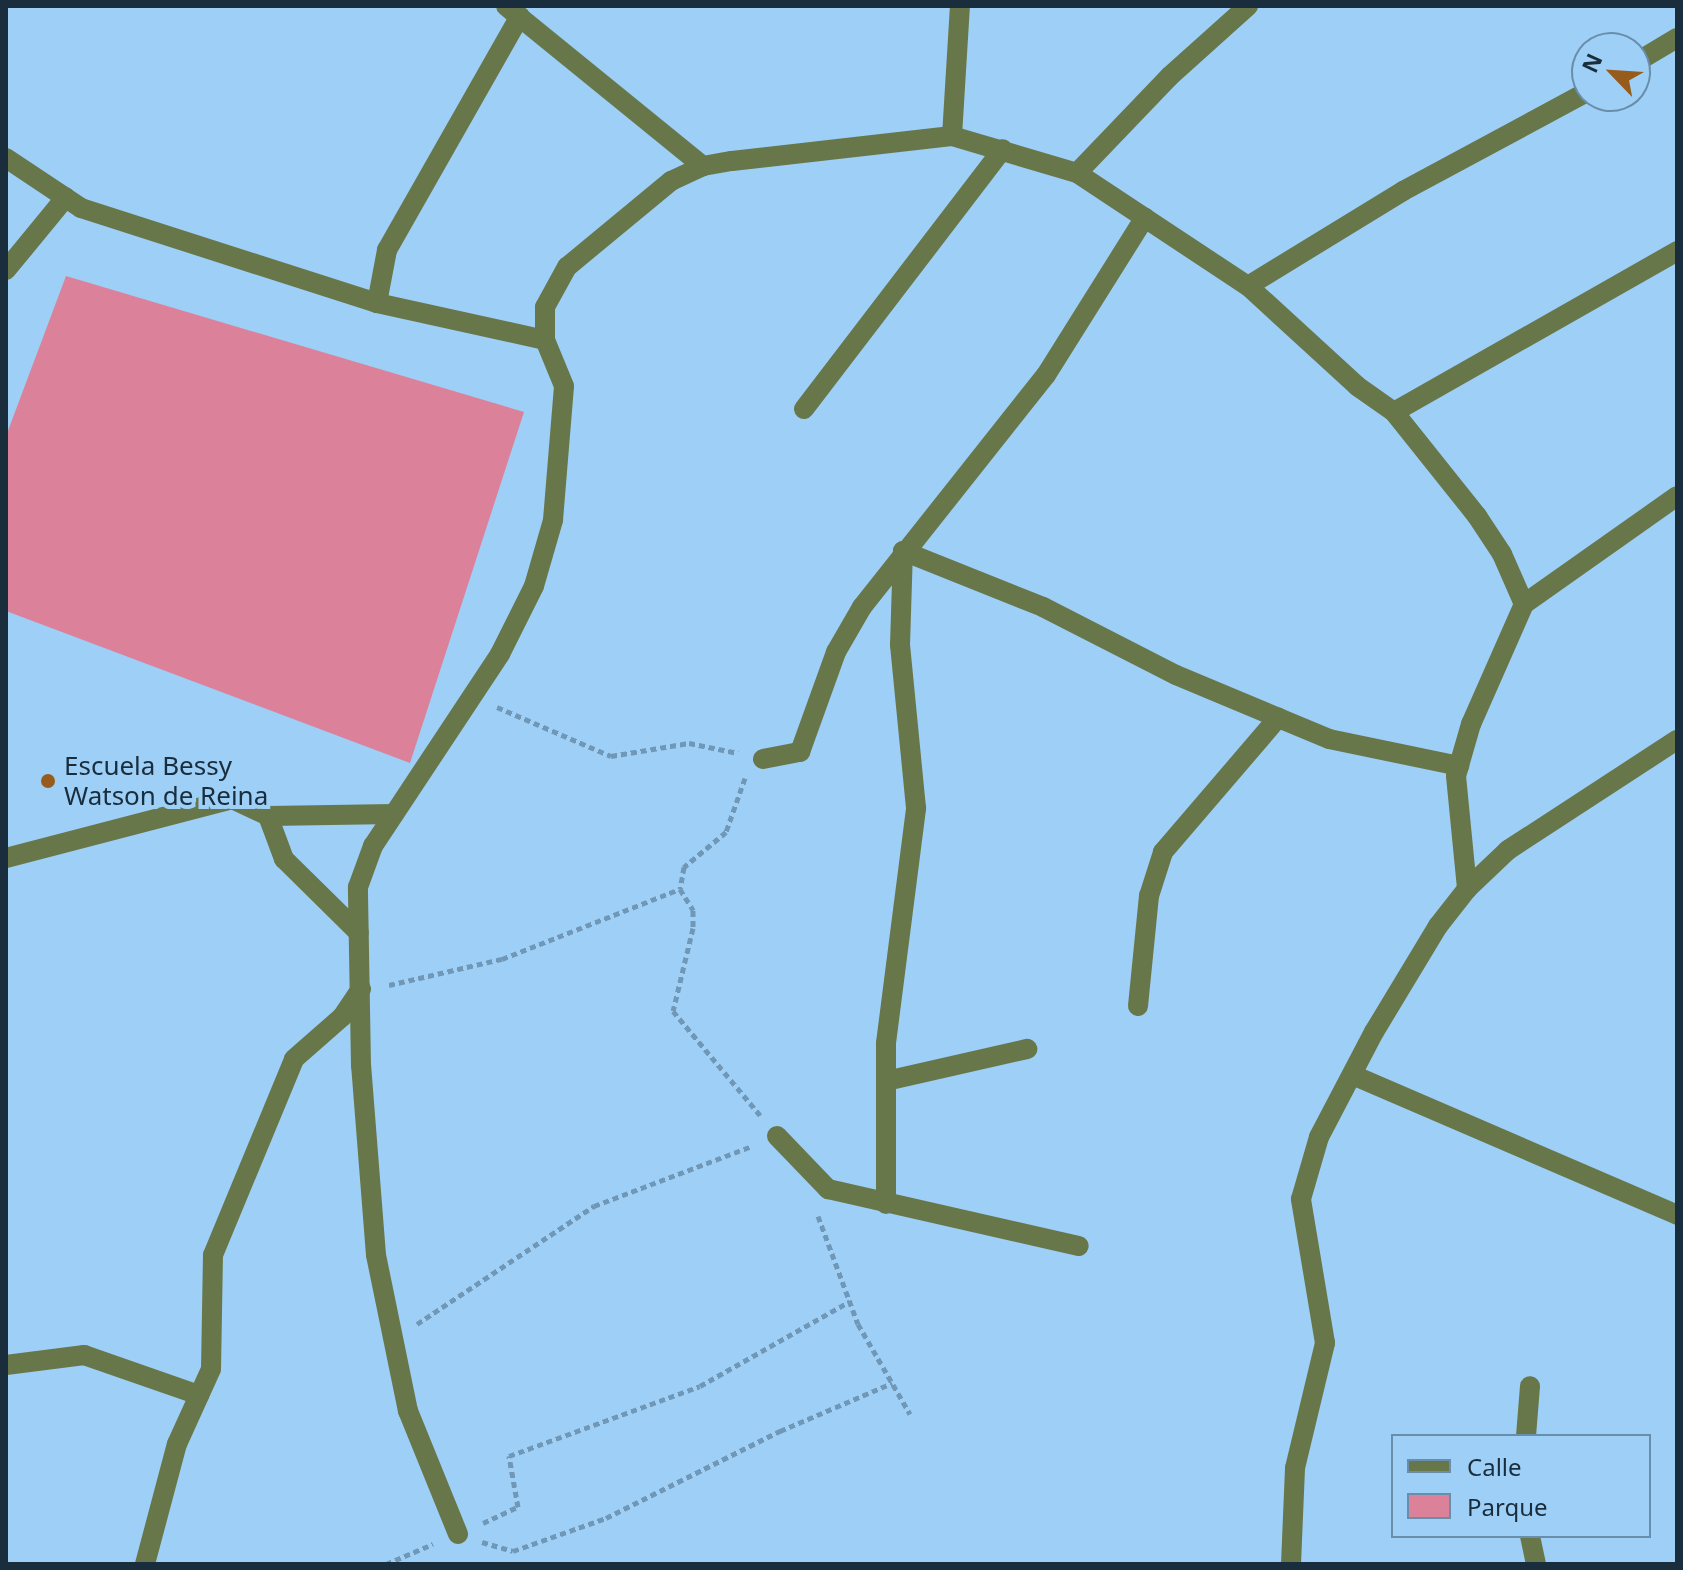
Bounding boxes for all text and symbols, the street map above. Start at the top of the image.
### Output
north arrow [1571,32,1651,112]
text: N [1574,48,1608,77]
place label: Escuela Bessy Watson de Reina [64,750,268,812]
marker: Escuela Bessy Watson de Reina [39,772,57,790]
legend [1391,1434,1651,1538]
text: Calle [1467,1450,1522,1483]
text: Parque [1467,1490,1548,1523]

